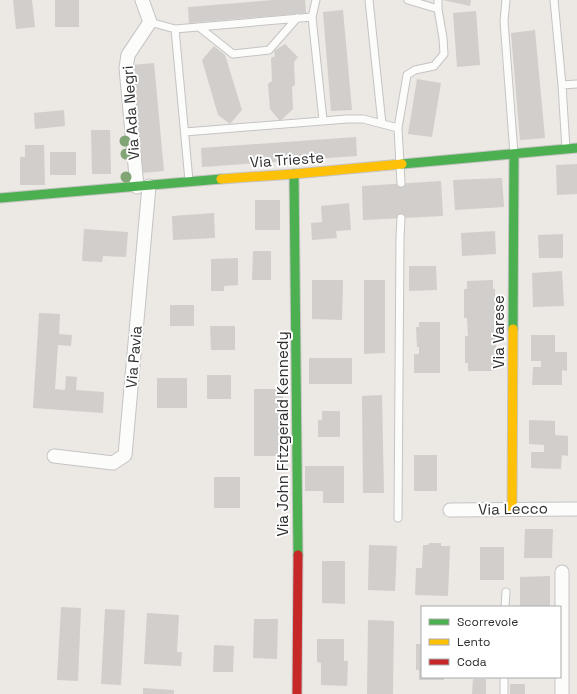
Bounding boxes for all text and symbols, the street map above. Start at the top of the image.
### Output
street label: Via Ada Negri [118,65,143,161]
street label: Via Trieste [249,147,325,172]
street label: Via Varese [489,295,508,369]
street label: Via Pavia [121,324,146,389]
street label: Via John Fitzgerald Kennedy [273,331,292,537]
street label: Via Lecco [478,498,548,519]
legend [421,606,561,678]
text: Scorrevole [457,614,518,630]
text: Lento [457,634,491,650]
text: Coda [457,654,487,670]

